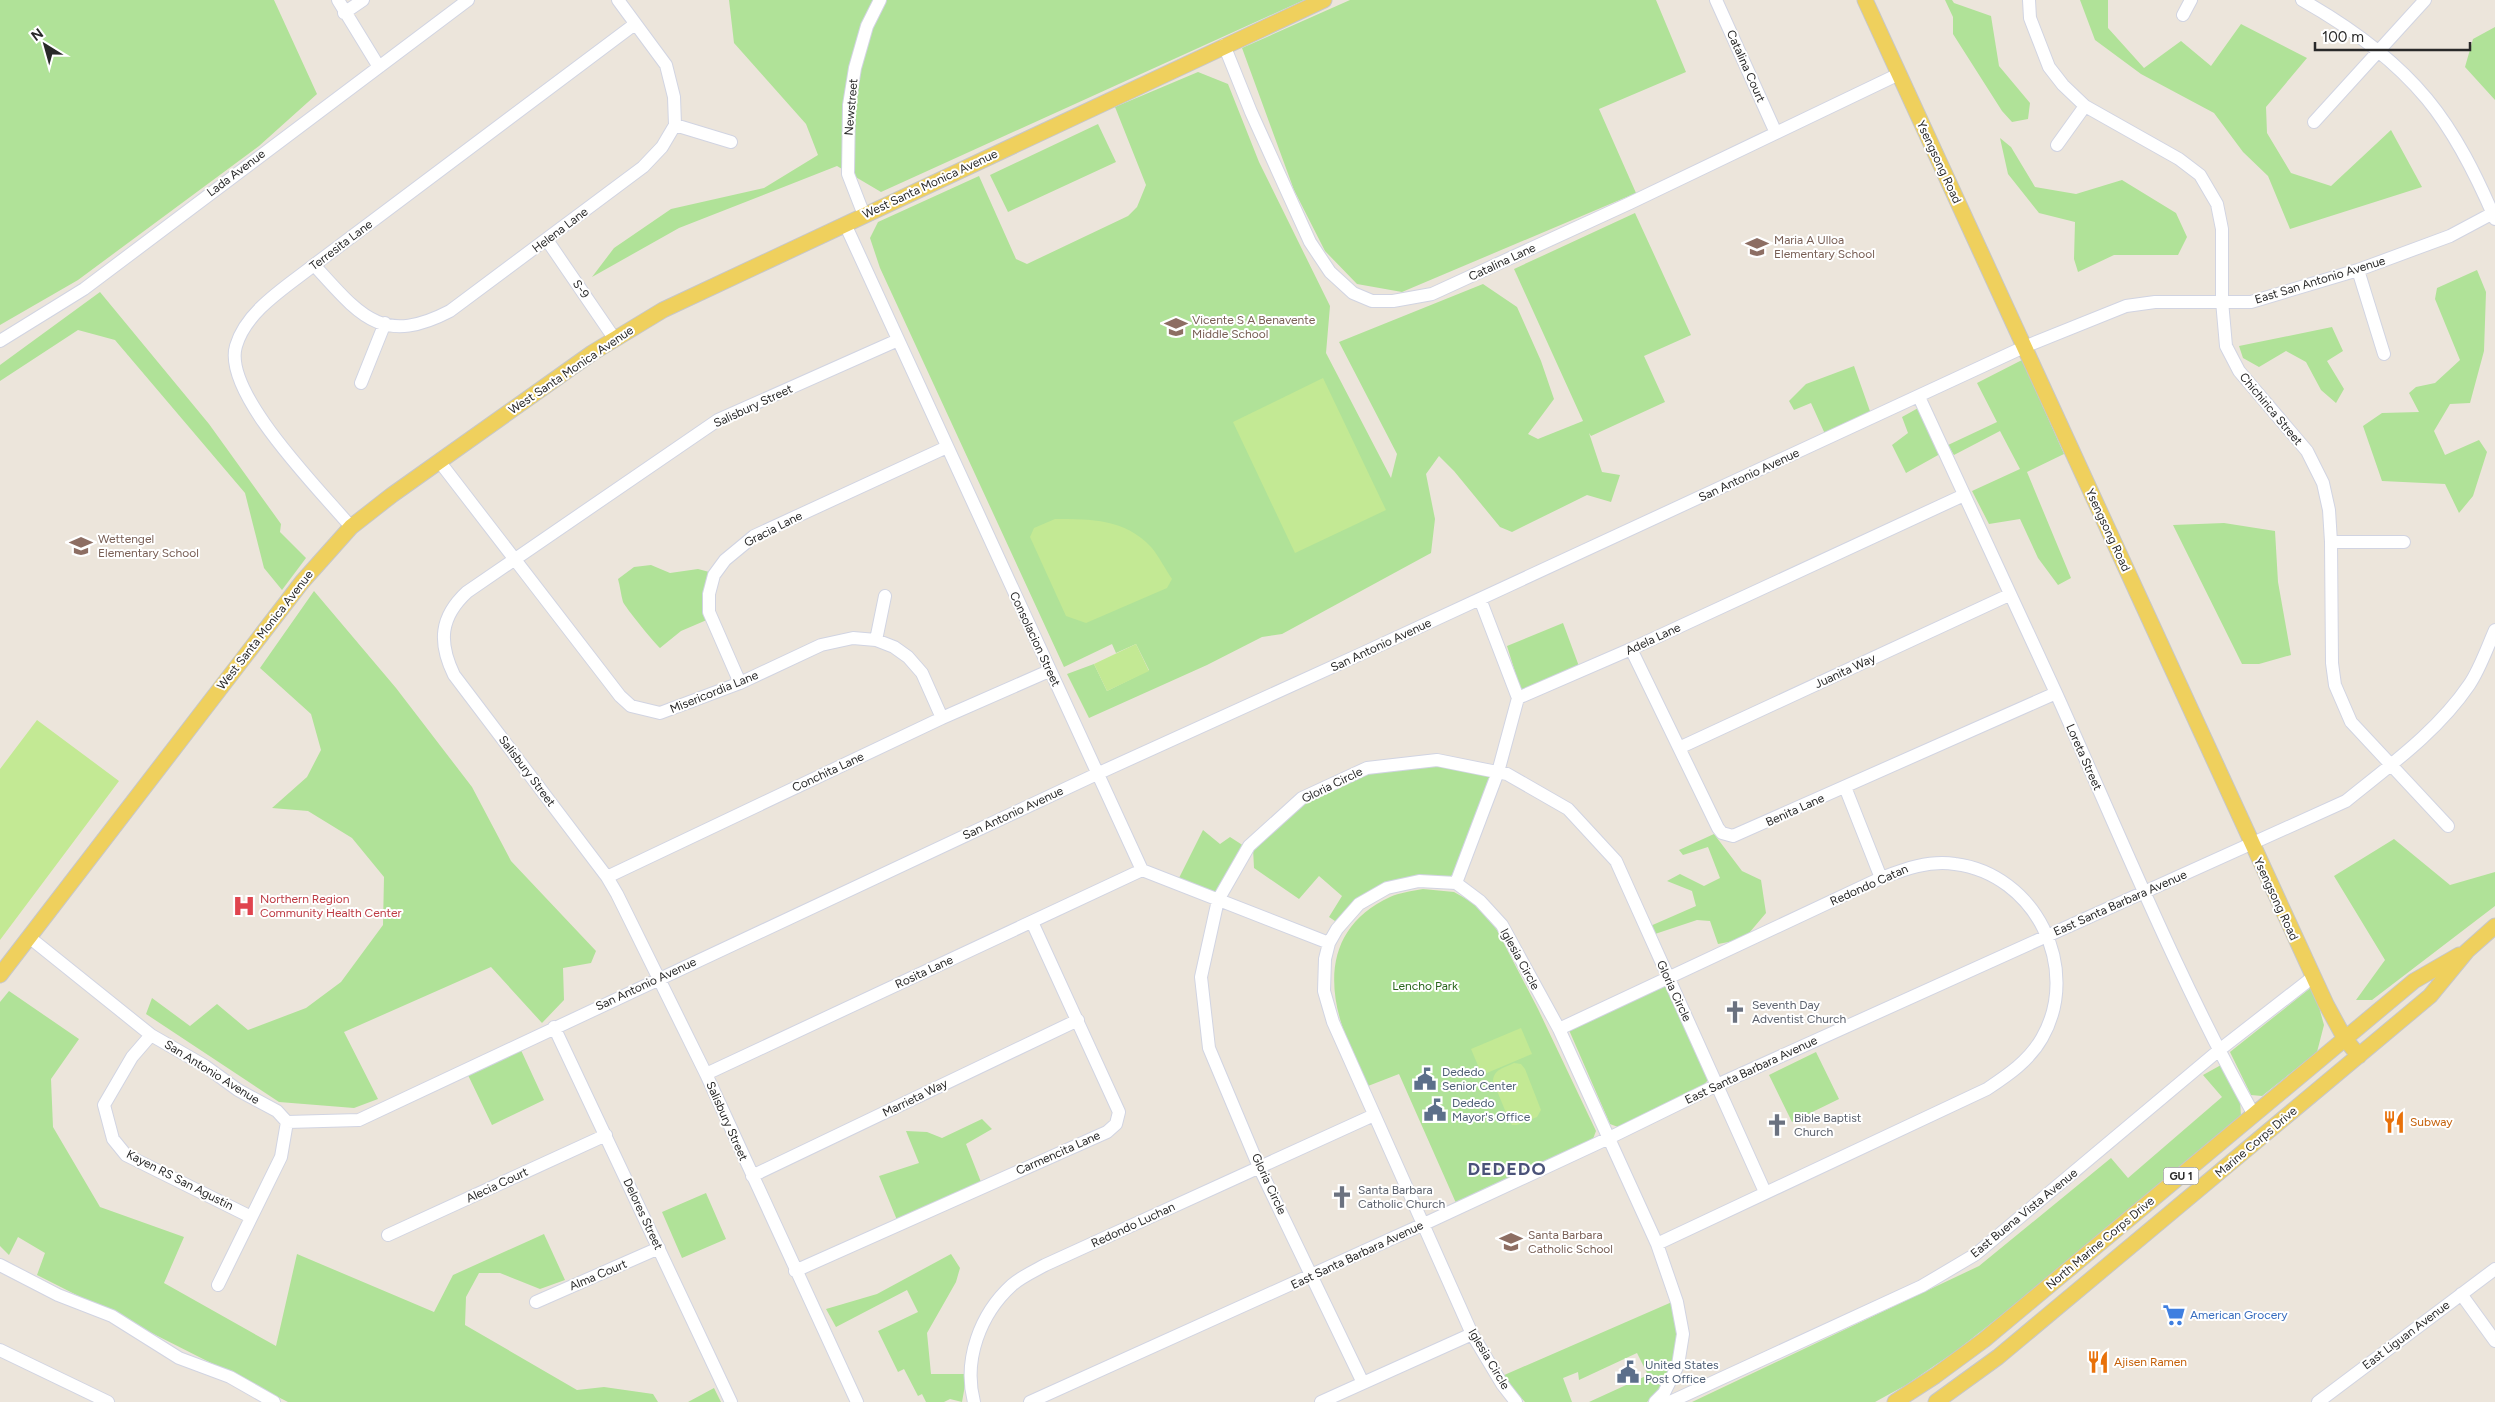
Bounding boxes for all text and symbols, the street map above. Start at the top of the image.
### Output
north arrow [20,20,70,70]
scale bar [2315,20,2470,52]
text: N [28,25,47,45]
street label: Catalina Court [1724,28,1768,105]
text: 100 m [2322,28,2364,46]
street label: Newstreet [842,78,860,136]
street label: Ysengsong Road [1914,118,1964,206]
street label: Lada Avenue [204,146,268,199]
street label: West Santa Monica Avenue [860,146,1000,221]
street label: Helena Lane [529,204,591,255]
street label: Terresita Lane [307,217,375,273]
place label: Maria A Ulloa Elementary School [1774,233,1875,261]
school or university icon: Maria A Ulloa Elementary School [1744,234,1770,260]
street label: Catalina Lane [1466,240,1538,284]
street label: East San Antonio Avenue [2253,253,2387,307]
street label: S-9 [570,277,592,301]
place label: Vicente S A Benavente Middle School [1192,313,1316,341]
school or university icon: Vicente S A Benavente Middle School [1163,314,1189,340]
street label: West Santa Monica Avenue [506,323,636,417]
street label: Chichirica Street [2237,370,2306,448]
street label: Salisbury Street [711,381,795,430]
street label: San Antonio Avenue [1696,445,1802,504]
street label: Ysengsong Road [2083,486,2133,574]
street label: Gracia Lane [742,508,805,550]
place label: Wettengel Elementary School [98,532,199,560]
school or university icon: Wettengel Elementary School [68,533,94,559]
street label: West Santa Monica Avenue [214,567,316,692]
street label: Consolacion Street [1007,589,1063,689]
street label: San Antonio Avenue [1328,615,1434,674]
street label: Adela Lane [1623,620,1683,658]
street label: Juanita Way [1812,651,1878,691]
street label: Misericordia Lane [668,668,761,716]
street label: Loreta Street [2063,722,2105,793]
street label: Salisbury Street [496,733,558,810]
street label: Conchita Lane [790,749,866,795]
street label: Gloria Circle [1299,764,1365,806]
street label: San Antonio Avenue [960,783,1066,842]
street label: Benita Lane [1764,791,1827,829]
street label: Ysengsong Road [2251,855,2301,943]
street label: Redondo Catan [1828,861,1910,908]
street label: East Santa Barbara Avenue [2051,867,2189,939]
place label: Northern Region Community Health Center [260,892,402,920]
hospital icon: Northern Region Community Health Center [231,893,257,919]
street label: Iglesia Circle [1497,926,1543,993]
street label: Rosita Lane [893,952,955,991]
street label: San Antonio Avenue [593,954,699,1013]
street label: Gloria Circle [1654,958,1694,1024]
park label: Lencho Park [1392,979,1458,993]
place label: Seventh Day Adventist Church [1752,998,1846,1026]
church icon: Seventh Day Adventist Church [1722,999,1748,1025]
street label: East Santa Barbara Avenue [1683,1033,1820,1107]
street label: San Antonio Avenue [162,1037,262,1107]
place label: Dededo Senior Center [1442,1065,1516,1093]
public building icon: Dededo Senior Center [1412,1066,1438,1092]
street label: Marrieta Way [880,1076,950,1120]
street label: Salisbury Street [703,1079,751,1163]
place label: Dededo Mayor's Office [1452,1096,1531,1124]
public building icon: Dededo Mayor's Office [1422,1097,1448,1123]
street label: Marine Corps Drive [2212,1103,2300,1180]
restaurant icon: Subway [2381,1109,2407,1135]
place label: Bible Baptist Church [1794,1111,1862,1139]
church icon: Bible Baptist Church [1764,1112,1790,1138]
place label: Subway [2410,1115,2453,1129]
street label: Carmencita Lane [1014,1128,1103,1178]
street label: Kayen RS San Agustin [124,1147,236,1213]
street label: Gloria Circle [1249,1151,1289,1217]
district label: DEDEDO [1467,1158,1547,1180]
street label: Alecia Court [464,1164,531,1205]
street label: East Buena Vista Avenue [1968,1165,2081,1260]
road number: GU 1 [2164,1168,2198,1184]
street label: Delores Street [620,1176,666,1252]
place label: Santa Barbara Catholic Church [1358,1183,1445,1211]
church icon: Santa Barbara Catholic Church [1329,1184,1355,1210]
street label: North Marine Corps Drive [2043,1193,2157,1292]
street label: Redondo Luchan [1089,1199,1177,1251]
street label: East Santa Barbara Avenue [1289,1218,1426,1292]
place label: Santa Barbara Catholic School [1528,1228,1613,1256]
school or university icon: Santa Barbara Catholic School [1498,1229,1524,1255]
street label: Alma Court [567,1256,629,1293]
street label: East Liguan Avenue [2360,1297,2453,1372]
supermarket icon: American Grocery [2161,1302,2187,1328]
place label: American Grocery [2190,1308,2288,1322]
street label: Iglesia Circle [1465,1326,1513,1392]
restaurant icon: Ajisen Ramen [2085,1349,2111,1375]
place label: Ajisen Ramen [2114,1355,2187,1369]
place label: United States Post Office [1645,1358,1719,1386]
public building icon: United States Post Office [1615,1359,1641,1385]

